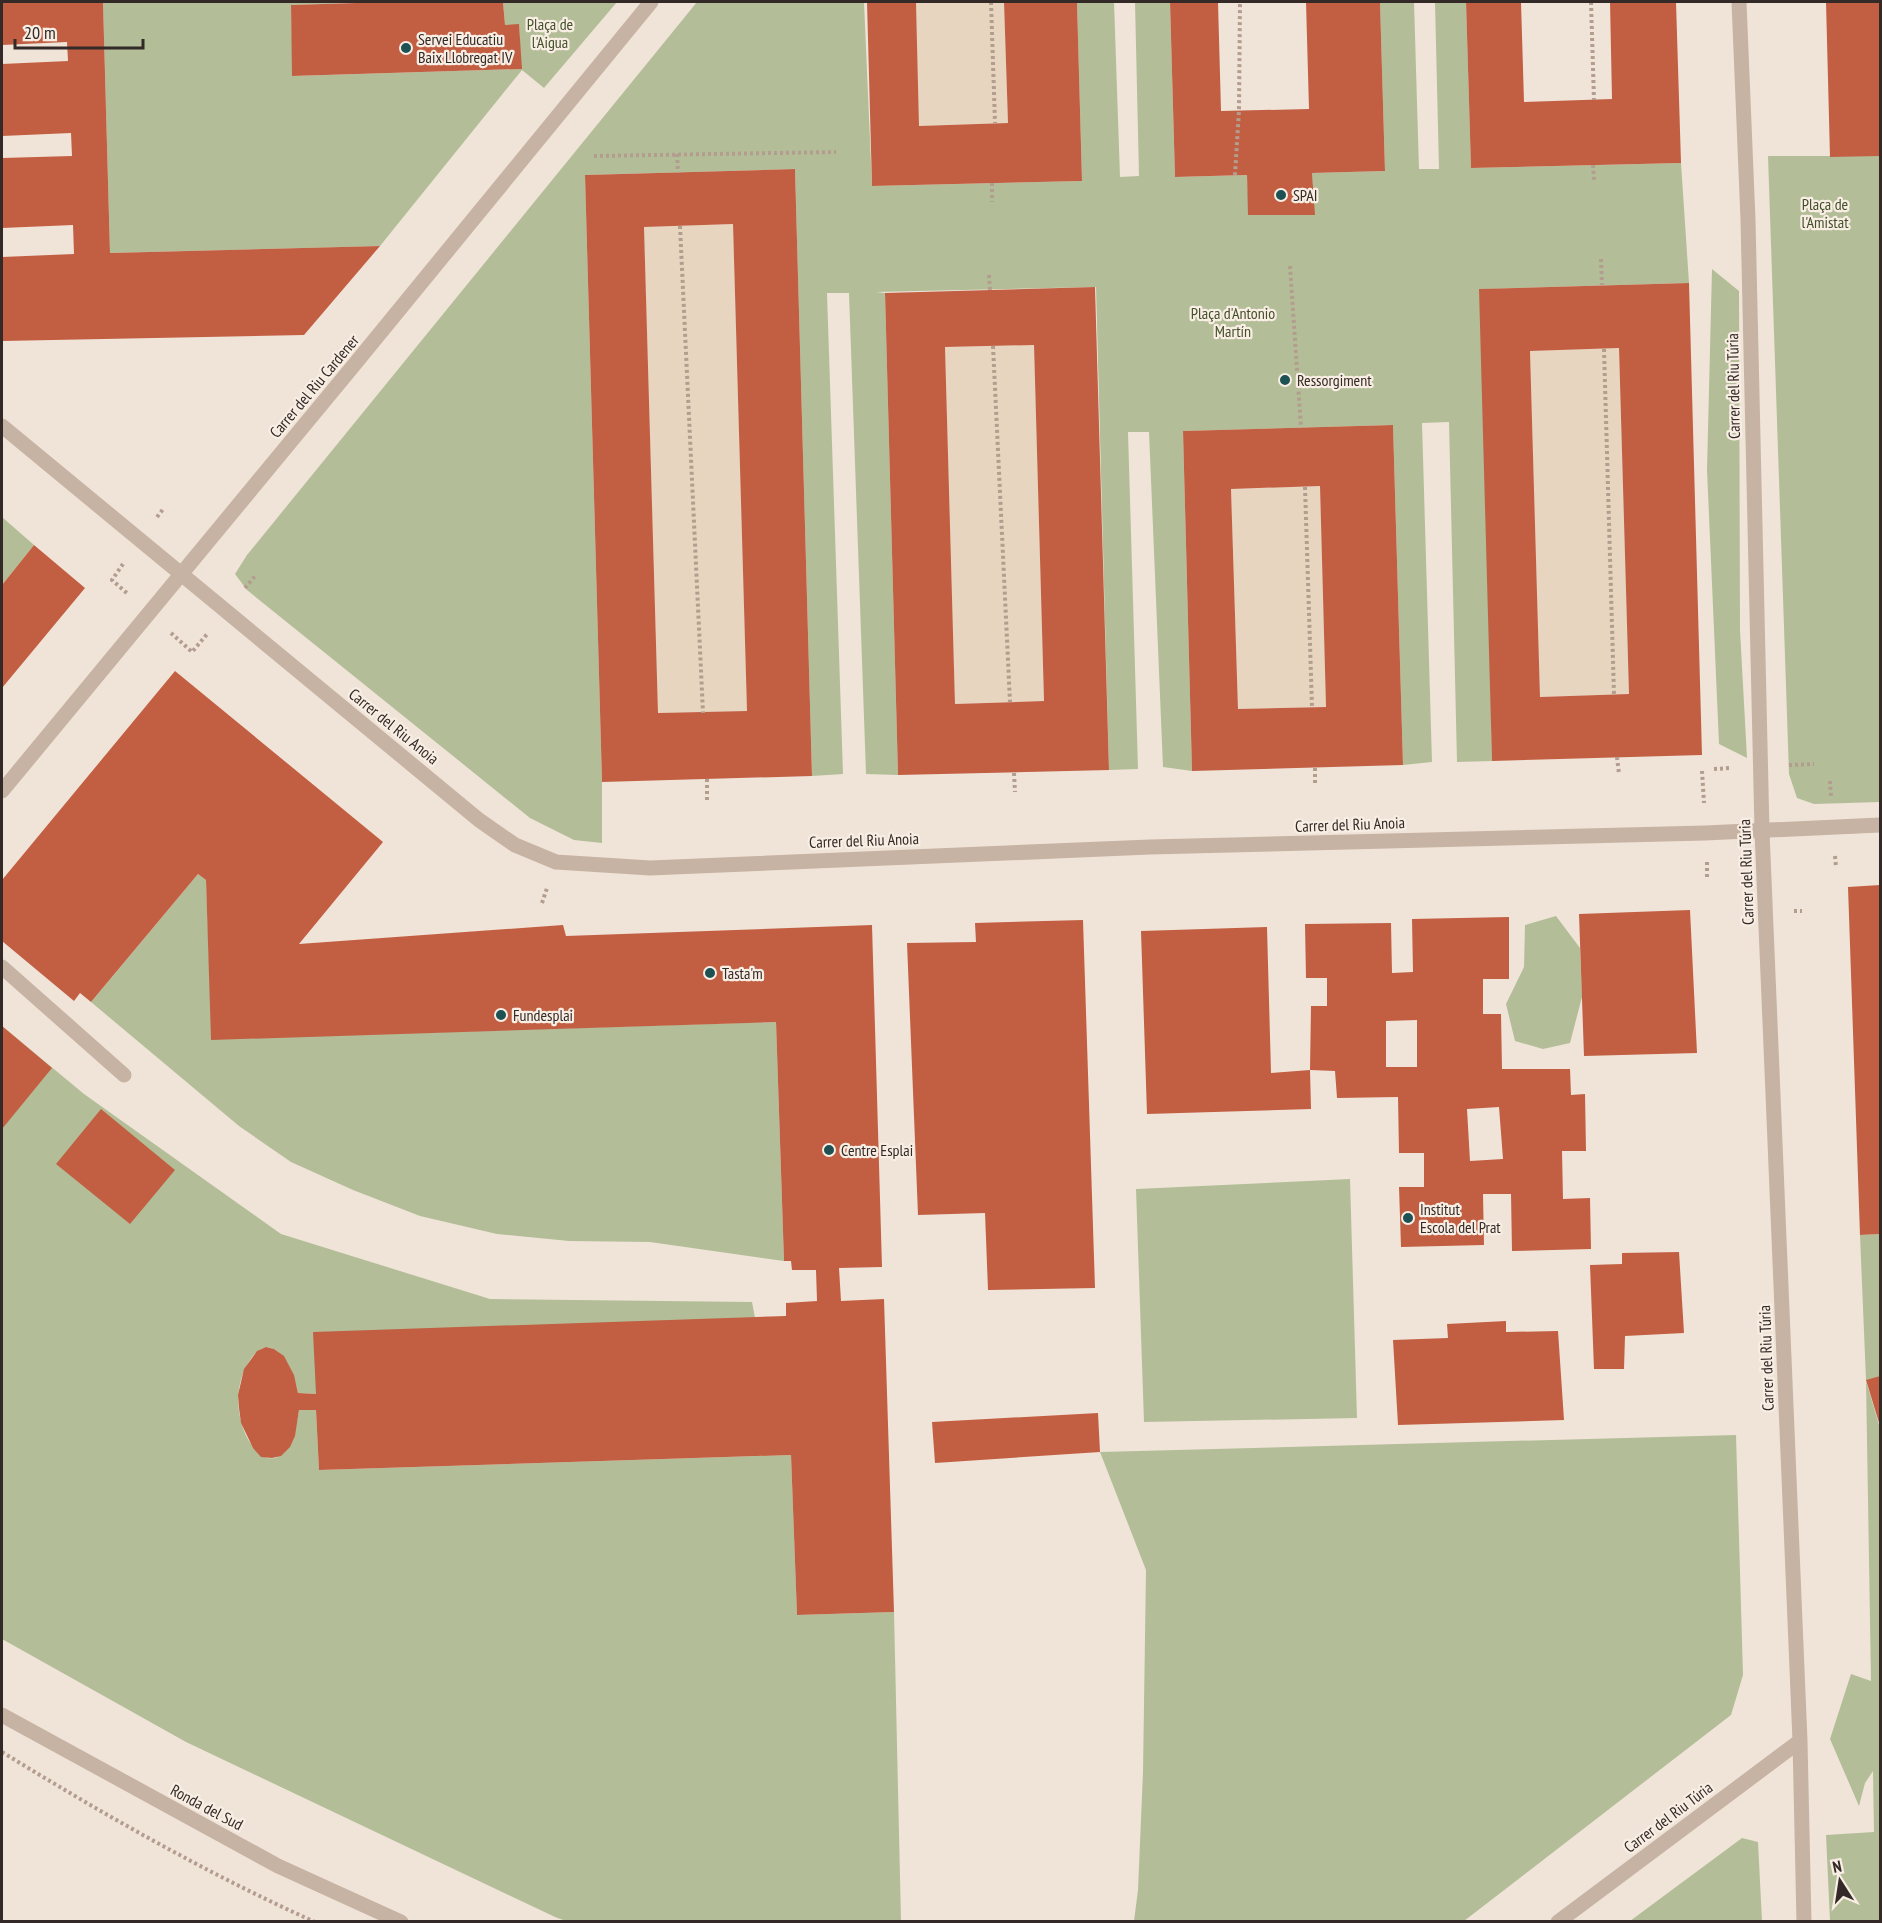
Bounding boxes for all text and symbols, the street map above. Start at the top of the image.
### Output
scale bar [15,12,142,50]
park label: Plaça de l'Aigua [527,14,573,52]
text: 20 m [24,21,56,44]
place label: Servei Educatiu Baix Llobregat IV [418,29,513,67]
marker: Servei Educatiu Baix Llobregat IV [399,41,413,55]
place label: SPAI [1293,185,1318,205]
marker: SPAI [1274,188,1288,202]
park label: Plaça de l'Amistat [1801,194,1849,232]
park label: Plaça d'Antonio Martín [1191,303,1275,341]
street label: Carrer del Riu Cardener [265,330,363,442]
street label: Carrer del Riu Túria [1722,333,1744,439]
place label: Ressorgiment [1297,370,1372,390]
marker: Ressorgiment [1278,373,1292,387]
street label: Carrer del Riu Anoia [345,684,443,768]
street label: Carrer del Riu Anoia [1295,812,1405,836]
street label: Carrer del Riu Túria [1734,819,1758,925]
street label: Carrer del Riu Anoia [809,828,919,852]
place label: Tasta'm [722,963,763,983]
marker: Tasta'm [703,966,717,980]
place label: Fundesplai [513,1005,573,1025]
marker: Fundesplai [494,1008,508,1022]
place label: Centre Esplai [841,1140,913,1160]
marker: Centre Esplai [822,1143,836,1157]
place label: Institut Escola del Prat [1420,1199,1501,1237]
marker: Institut Escola del Prat [1401,1211,1415,1225]
street label: Carrer del Riu Túria [1754,1305,1778,1411]
street label: Carrer del Riu Túria [1620,1777,1716,1857]
street label: Ronda del Sud [167,1780,247,1834]
north arrow [1810,1851,1870,1911]
text: N [1831,1856,1843,1877]

